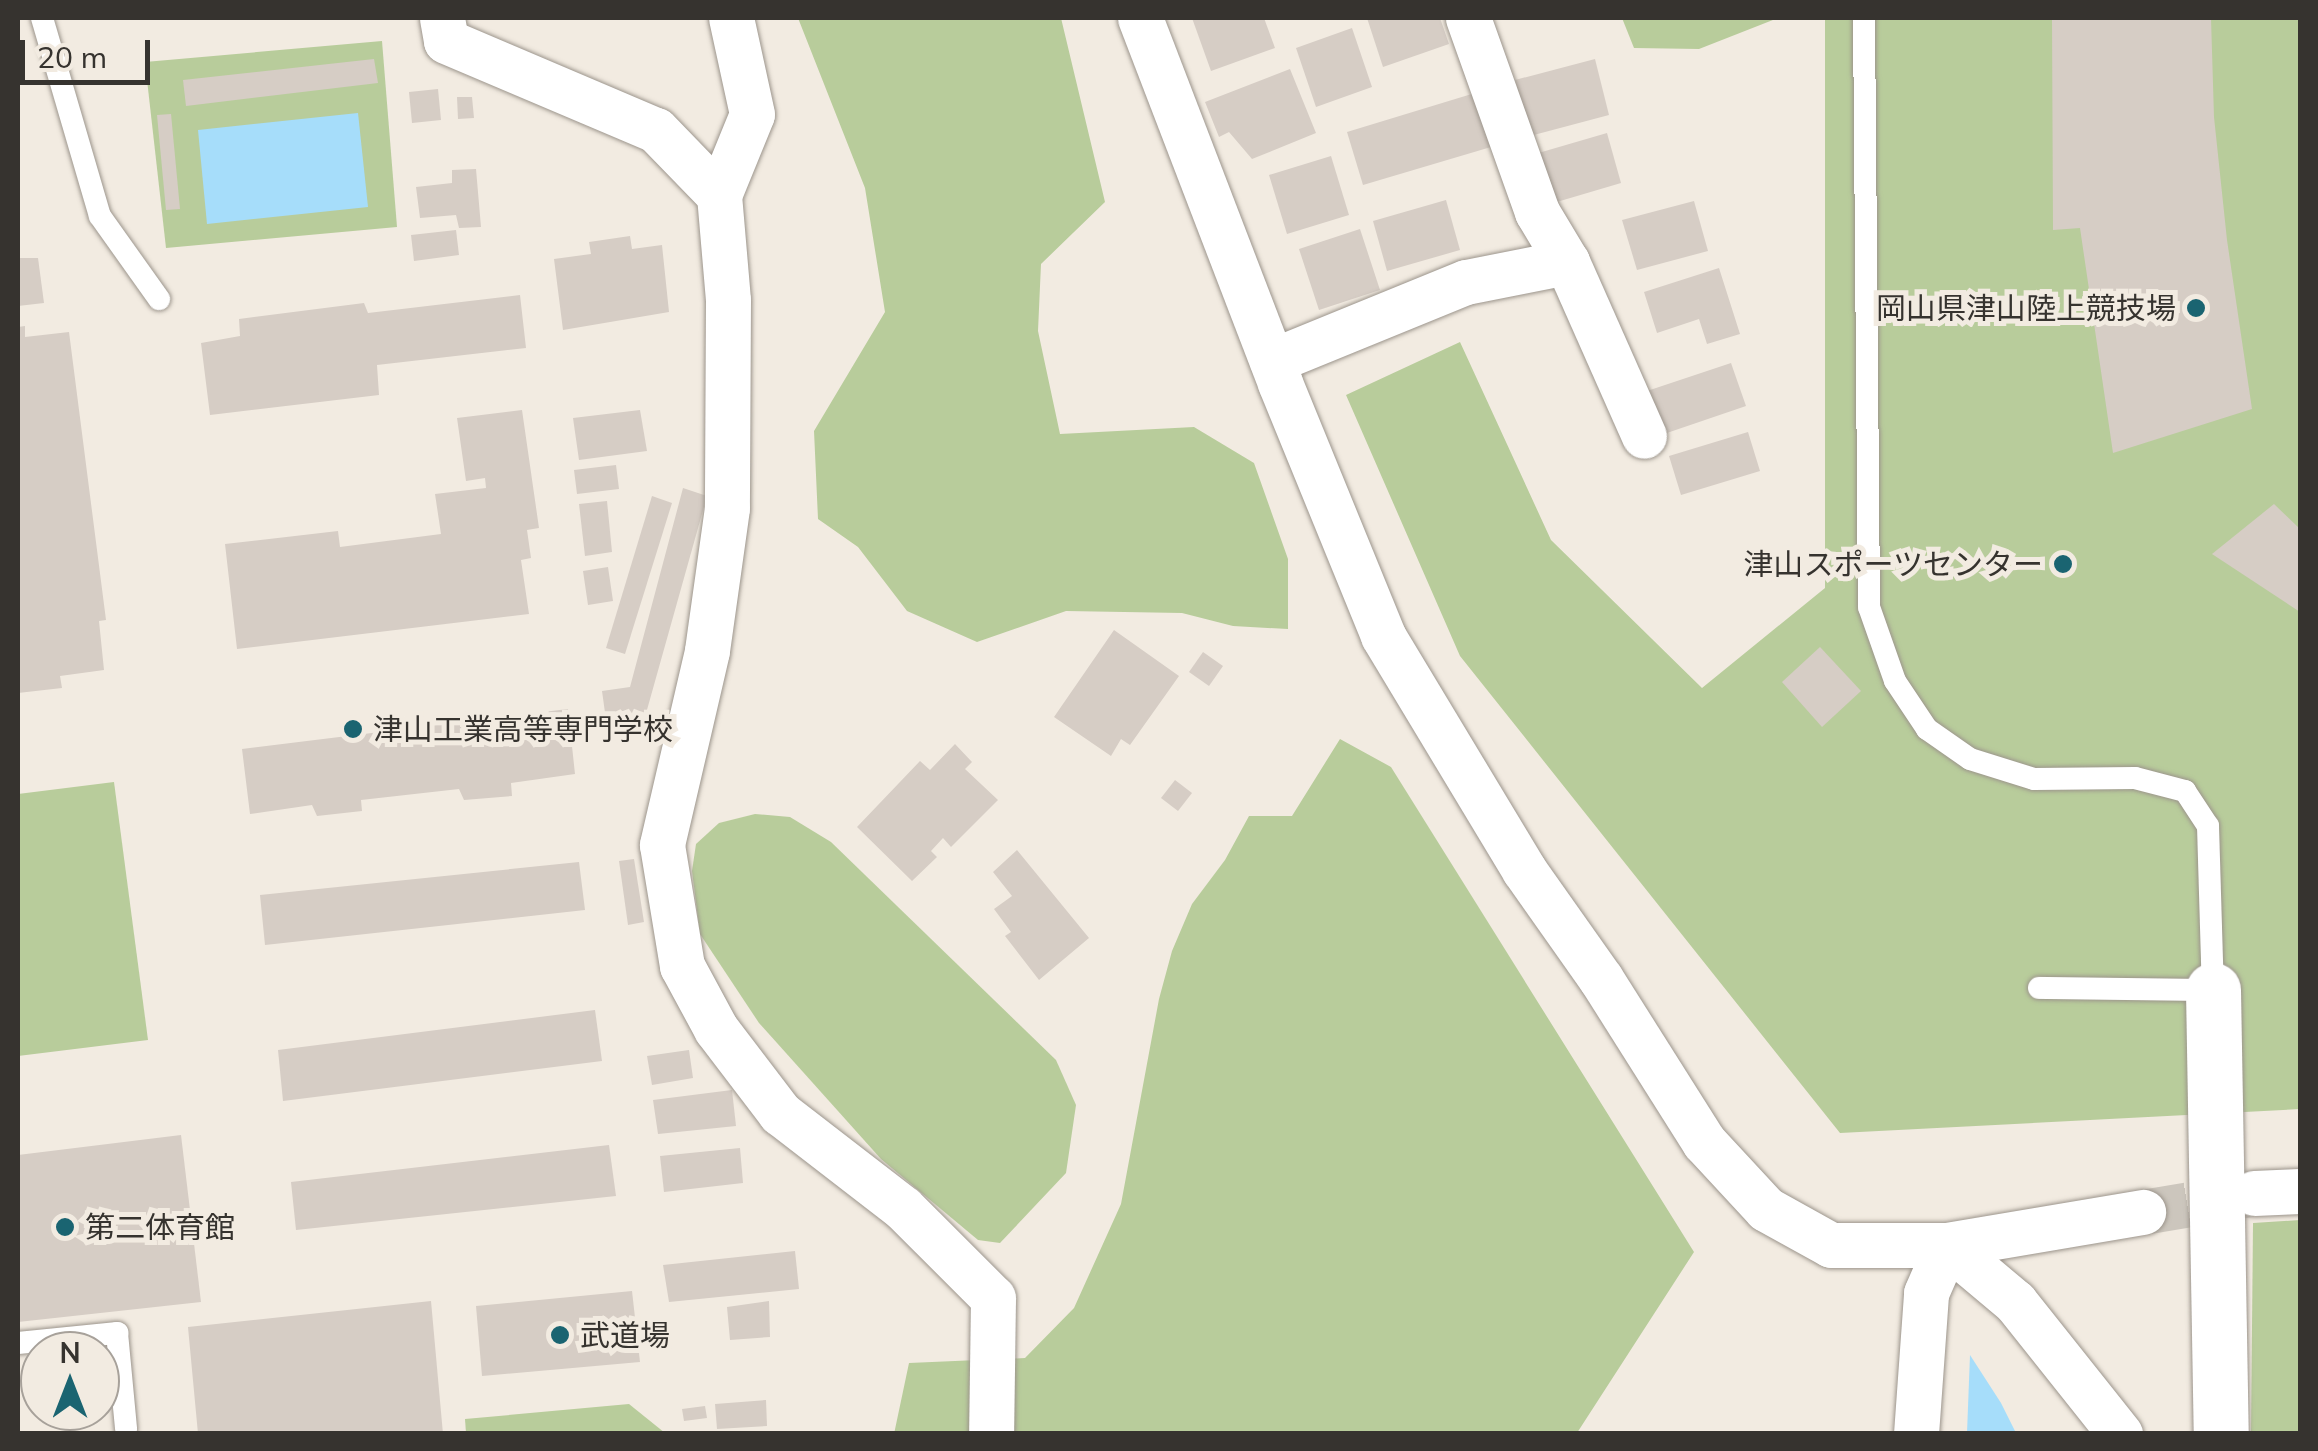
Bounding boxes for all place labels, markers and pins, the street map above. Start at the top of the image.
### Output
place label: 岡山県津山陸上競技場 [1876,290,2176,326]
marker: 岡山県津山陸上競技場 [2185,297,2207,319]
place label: 津山スポーツセンター [1743,546,2043,582]
marker: 津山スポーツセンター [2052,553,2074,575]
place label: 津山工業高等専門学校 [373,711,673,747]
marker: 津山工業高等専門学校 [342,718,364,740]
place label: 第二体育館 [85,1209,235,1245]
marker: 第二体育館 [54,1216,76,1238]
place label: 武道場 [580,1317,670,1353]
marker: 武道場 [549,1324,571,1346]

